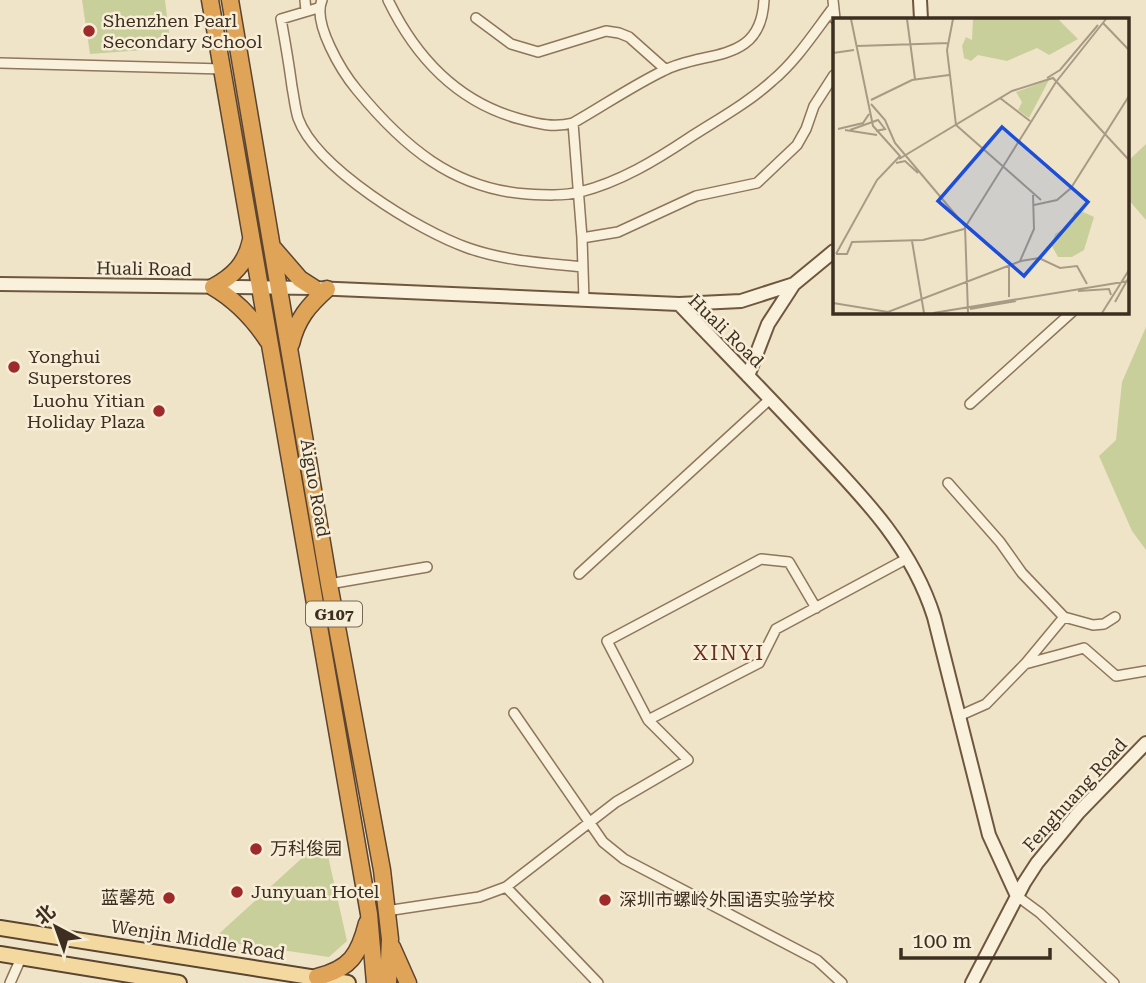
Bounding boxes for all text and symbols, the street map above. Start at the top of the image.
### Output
place label: Shenzhen Pearl Secondary School [103,10,263,52]
inset map [833,18,1128,313]
marker: Shenzhen Pearl Secondary School [81,23,97,39]
street label: Huali Road [96,257,193,280]
street label: Huali Road [685,290,768,372]
place label: Yonghui Superstores [28,346,131,388]
marker: Yonghui Superstores [6,359,22,375]
place label: Luohu Yitian Holiday Plaza [27,390,145,432]
marker: Luohu Yitian Holiday Plaza [151,403,167,419]
street label: Aiguo Road [297,437,335,539]
road number: G107 [306,601,362,626]
district label: XINYI [693,641,765,665]
street label: Fenghuang Road [1018,734,1131,855]
place label: 万科俊园 [270,838,342,859]
marker: 万科俊园 [248,841,264,857]
place label: Junyuan Hotel [251,881,380,902]
marker: Junyuan Hotel [229,884,245,900]
place label: 蓝馨苑 [101,887,155,908]
place label: 深圳市螺岭外国语实验学校 [619,889,835,910]
marker: 蓝馨苑 [161,890,177,906]
north arrow [21,892,91,962]
marker: 深圳市螺岭外国语实验学校 [597,892,613,908]
text: 北 [30,900,60,929]
street label: Wenjin Middle Road [109,915,287,964]
scale bar [901,916,1050,960]
text: 100 m [912,929,972,953]

